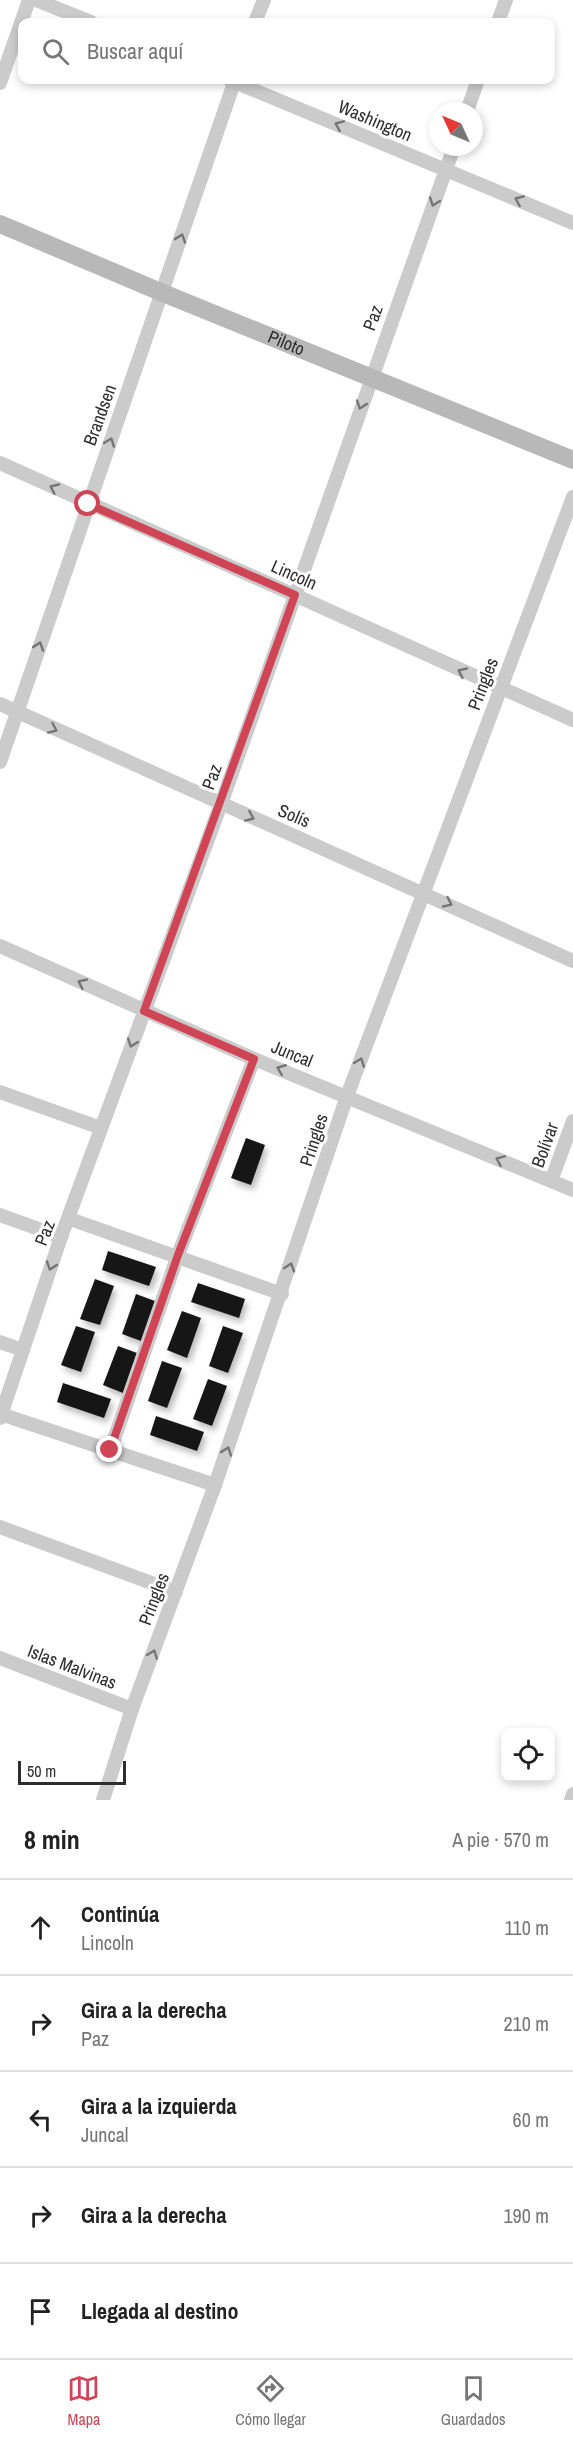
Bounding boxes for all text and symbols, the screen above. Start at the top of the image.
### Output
search box [18,18,555,84]
icon: search [39,35,72,68]
text: Buscar aquí [87,36,183,66]
street label: Washington [334,94,416,147]
north arrow [429,102,483,156]
one-way arrow [334,120,345,132]
one-way arrow [514,195,525,207]
one-way arrow [429,196,442,207]
one-way arrow [174,233,187,244]
street label: Paz [356,302,389,334]
street label: Piloto [264,324,309,361]
street label: Brandsen [77,381,122,449]
one-way arrow [355,399,368,410]
one-way arrow [102,438,115,448]
one-way arrow [50,484,61,496]
route start [74,490,100,516]
street label: Lincoln [267,553,321,596]
one-way arrow [31,642,44,652]
street label: Pringles [461,654,504,714]
one-way arrow [457,667,468,679]
one-way arrow [47,721,58,733]
street label: Paz [195,761,228,793]
street label: Solís [274,798,314,833]
one-way arrow [244,809,255,821]
one-way arrow [442,896,453,908]
one-way arrow [78,979,89,991]
street label: Juncal [268,1034,317,1073]
one-way arrow [127,1037,139,1048]
one-way arrow [352,1057,365,1068]
one-way arrow [276,1064,287,1076]
street label: Pringles [293,1110,334,1169]
street label: Bolívar [525,1119,564,1171]
one-way arrow [495,1155,506,1167]
street label: Paz [28,1216,61,1249]
one-way arrow [46,1260,59,1271]
one-way arrow [283,1262,296,1273]
route end [96,1436,122,1462]
one-way arrow [219,1446,232,1457]
street label: Pringles [132,1569,175,1629]
street label: Islas Malvinas [24,1638,120,1695]
one-way arrow [146,1649,158,1660]
map controls [501,1728,555,1782]
button: locate [501,1728,555,1782]
scale bar [18,1758,126,1786]
text: 50 m [27,1760,56,1782]
text: 8 min [24,1822,80,1857]
text: A pie · 570 m [452,1826,549,1853]
text: Continúa [81,1899,159,1929]
icon: ahead [24,1911,57,1944]
text: 110 m [505,1914,549,1941]
text: Lincoln [81,1929,134,1956]
text: Gira a la derecha [81,1995,226,2025]
icon: right [24,2007,57,2040]
text: 210 m [503,2010,549,2037]
text: Paz [81,2025,109,2052]
text: Gira a la izquierda [81,2091,236,2121]
icon: left [24,2103,57,2136]
text: 60 m [513,2106,549,2133]
text: Juncal [81,2121,128,2148]
icon: right [24,2199,57,2232]
text: Gira a la derecha [81,2200,226,2230]
text: 190 m [503,2202,549,2229]
icon: arrive [24,2295,57,2328]
text: Llegada al destino [81,2296,238,2326]
tab: Mapa [67,2372,100,2430]
tab: Cómo llegar [235,2372,306,2430]
tab: Guardados [441,2372,506,2430]

